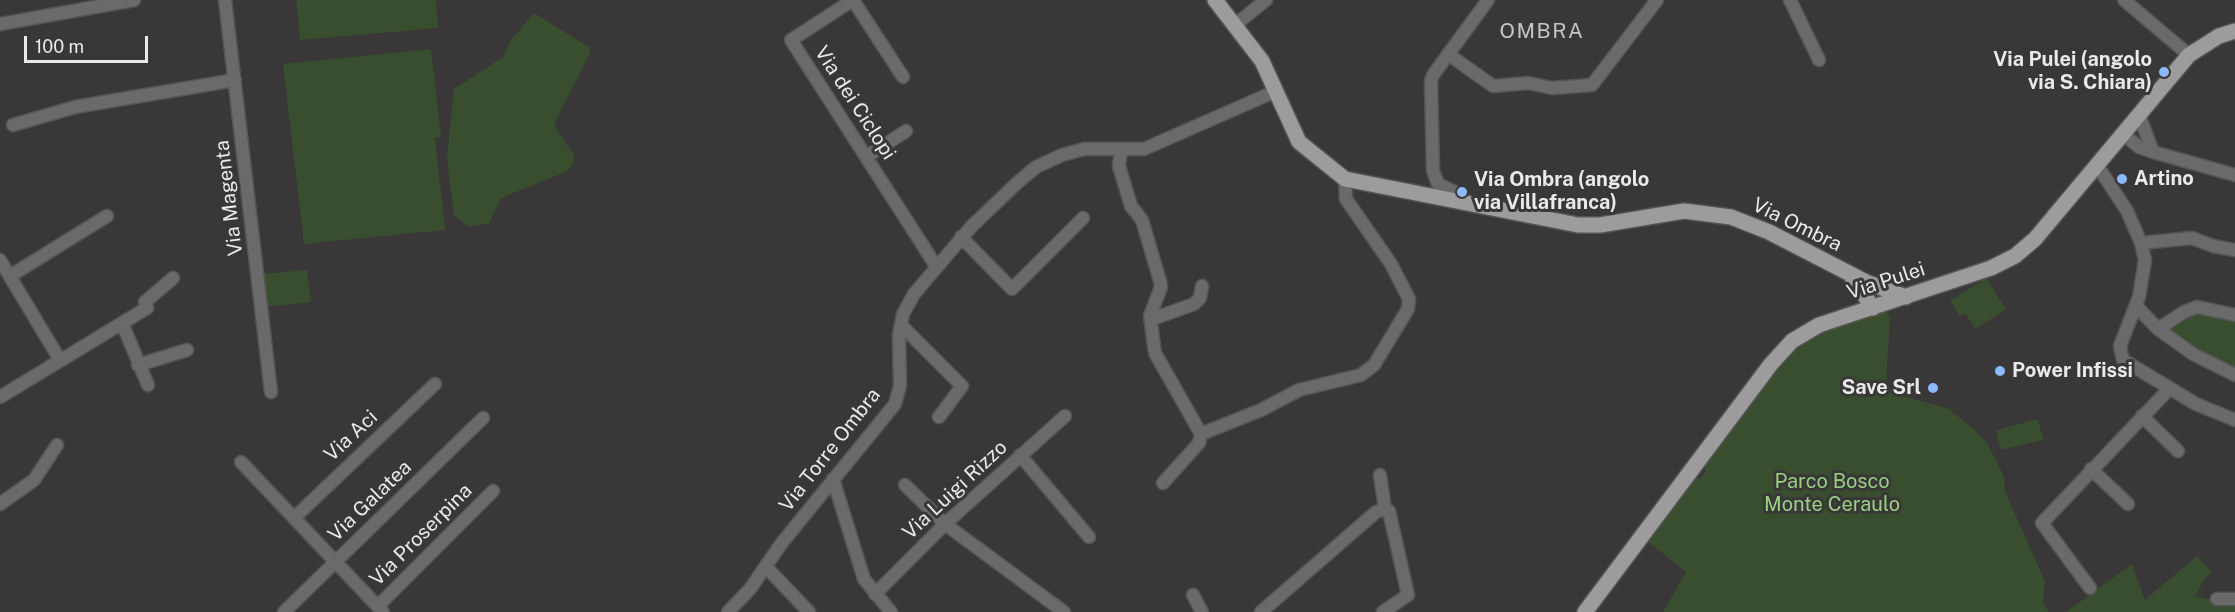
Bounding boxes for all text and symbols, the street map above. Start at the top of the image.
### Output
district label: OMBRA [1500,19,1584,45]
scale bar [27,24,152,62]
text: 100 m [35,36,84,57]
street label: Via dei Ciclopi [809,42,901,164]
place label: Via Pulei (angolo via S. Chiara) [1993,48,2152,95]
marker: Via Pulei (angolo via S. Chiara) [2157,65,2171,79]
street label: Via Magenta [210,139,248,257]
place label: Artino [2134,167,2194,191]
place label: Via Ombra (angolo via Villafranca) [1474,168,1649,215]
marker: Artino [2115,172,2129,186]
marker: Via Ombra (angolo via Villafranca) [1455,185,1469,199]
street label: Via Ombra [1748,193,1846,257]
street label: Via Pulei [1844,257,1928,305]
place label: Power Infissi [2012,359,2133,383]
marker: Power Infissi [1993,364,2007,378]
place label: Save Srl [1842,376,1921,400]
marker: Save Srl [1926,381,1940,395]
street label: Via Torre Ombra [774,383,886,517]
street label: Via Aci [319,405,383,467]
street label: Via Luigi Rizzo [898,436,1012,544]
street label: Via Galatea [323,455,417,547]
park label: Parco Bosco Monte Ceraulo [1764,470,1900,517]
street label: Via Proserpina [365,479,477,591]

